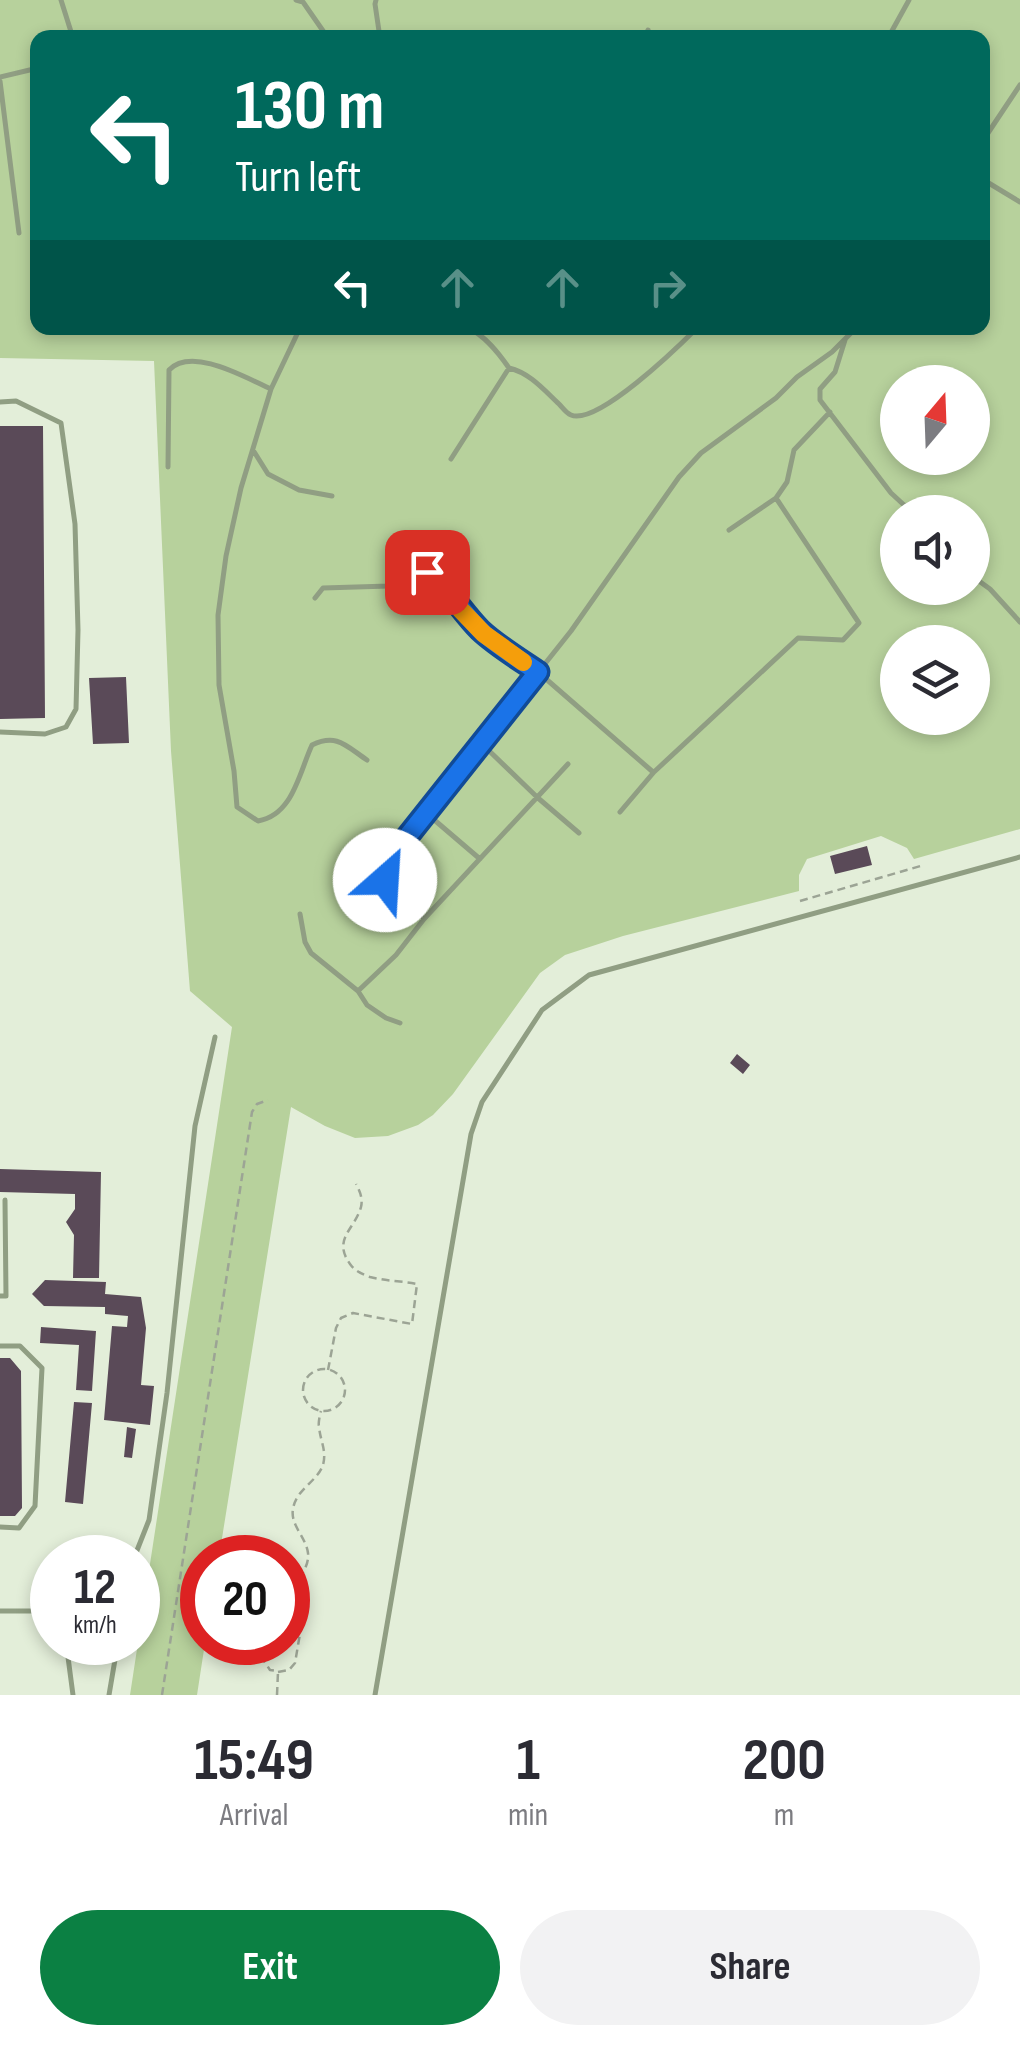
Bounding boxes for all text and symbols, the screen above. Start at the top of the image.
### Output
text: 130 m [235,65,384,149]
icon: left [70,70,200,200]
text: Turn left [235,150,361,205]
icon: left [325,260,380,315]
icon: ahead [430,260,485,315]
icon: ahead [535,260,590,315]
icon: right [640,260,695,315]
north arrow [880,365,990,475]
map controls [880,365,990,735]
button: sound [880,495,990,605]
pin [385,530,470,615]
icon: arrive [400,545,455,600]
button: layers [880,625,990,735]
position arrow [333,828,437,932]
speed limit sign: 20 [180,1535,310,1665]
text: 12 [74,1558,116,1618]
text: km/h [73,1610,117,1641]
text: 15:49 [194,1725,314,1797]
text: 1 [516,1725,540,1797]
text: 200 [742,1725,826,1797]
text: Arrival [220,1796,288,1835]
text: min [508,1796,548,1835]
text: m [774,1796,794,1835]
button: Exit [40,1910,500,2025]
button: Share [520,1910,980,2025]

